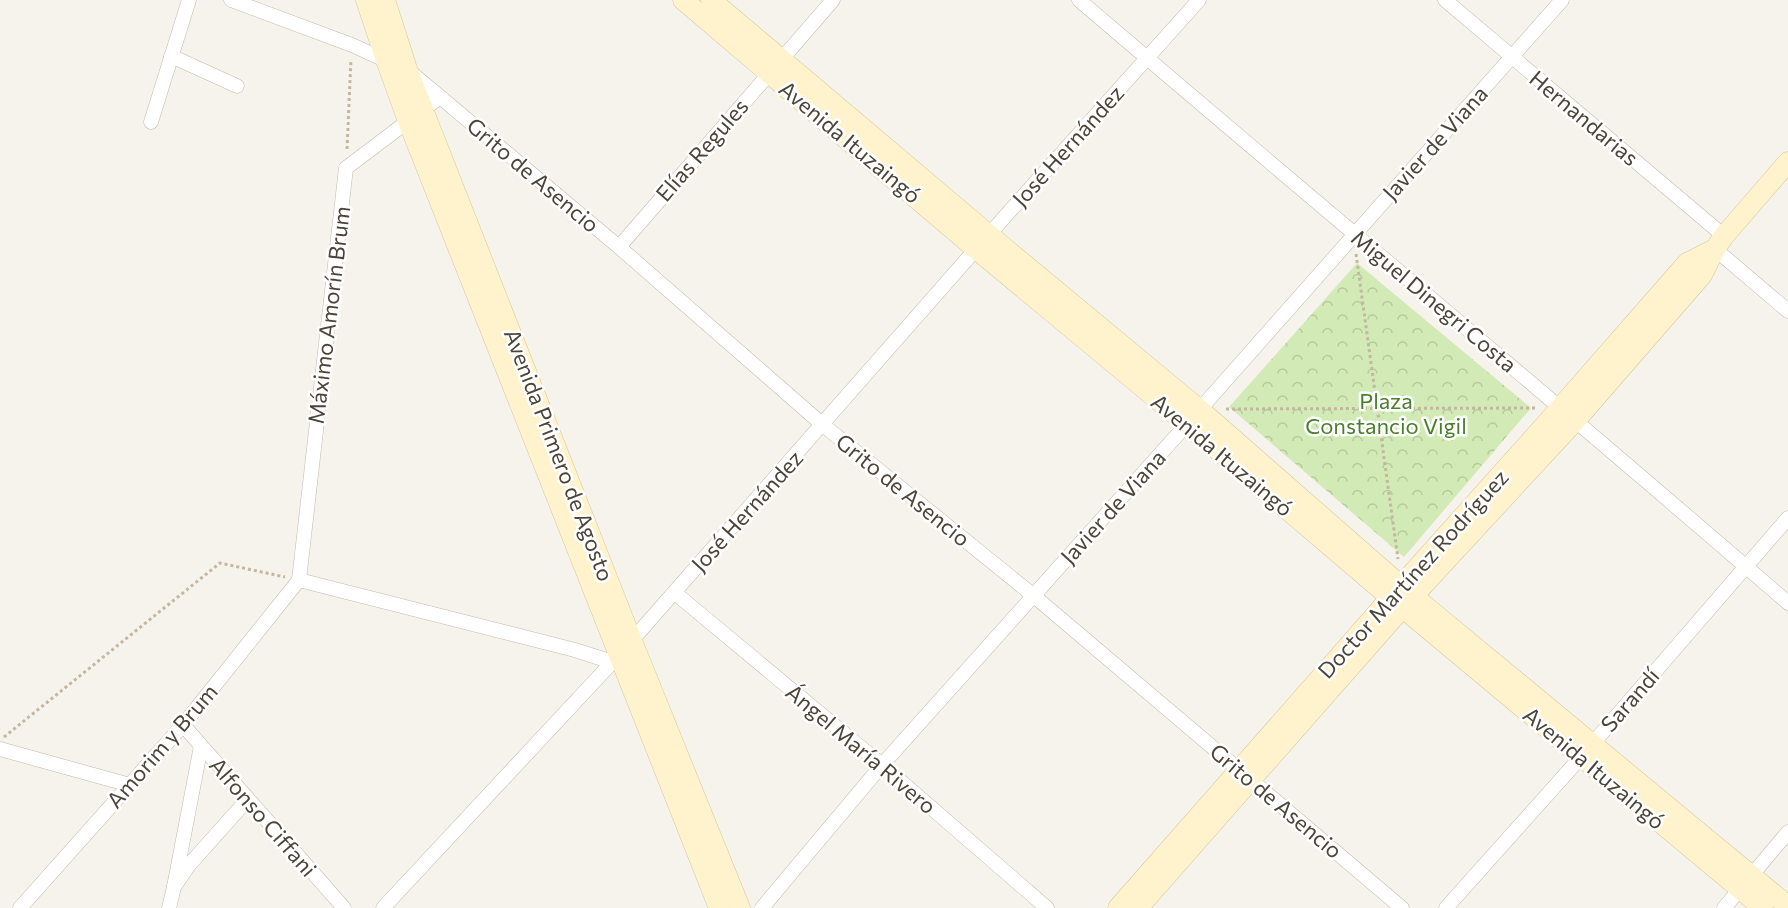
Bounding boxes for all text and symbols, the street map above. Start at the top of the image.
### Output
street label: Hernandarias [1524,64,1644,171]
street label: Avenida Ituzaingó [774,75,927,209]
street label: José Hernández [1006,79,1129,212]
street label: Javier de Viana [1376,80,1493,205]
street label: Elías Regules [650,93,753,206]
street label: Grito de Asencio [462,111,605,238]
street label: Máximo Amorín Brum [302,204,355,425]
street label: Miguel Dinegri Costa [1346,224,1522,378]
street label: Avenida Primero de Agosto [499,325,620,585]
park label: Plaza Constancio Vigil [1305,387,1467,439]
street label: Avenida Ituzaingó [1146,388,1299,522]
street label: Grito de Asencio [831,427,976,552]
street label: José Hernández [685,444,808,577]
street label: Javier de Viana [1054,444,1171,569]
street label: Doctor Martínez Rodríguez [1312,464,1514,684]
street label: Sarandí [1595,661,1665,737]
street label: Amorim y Brum [100,678,223,813]
street label: Ángel María Rivero [781,678,942,819]
street label: Avenida Ituzaingó [1518,701,1671,835]
street label: Grito de Asencio [1205,737,1348,864]
street label: Alfonso Ciffani [204,752,323,882]

